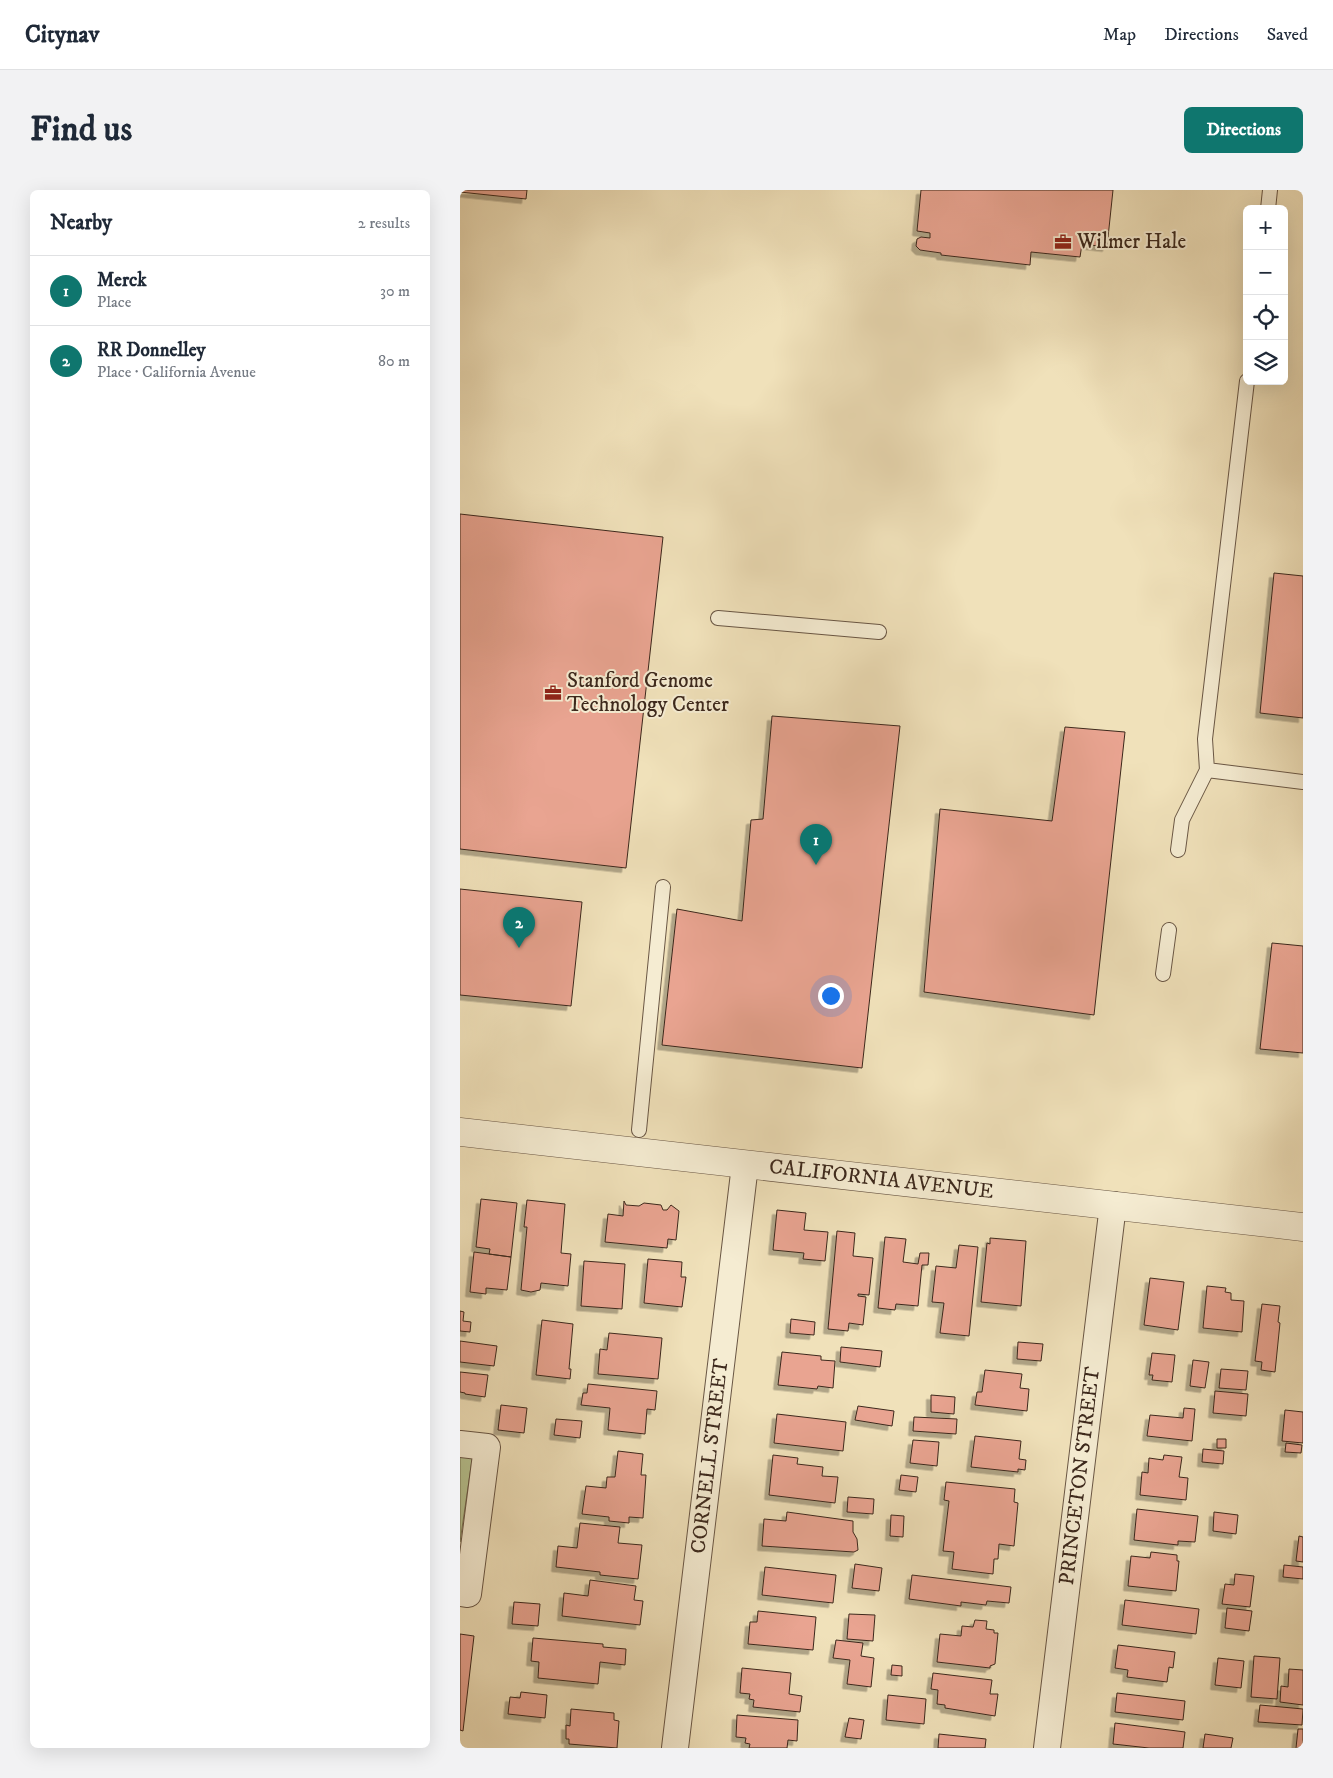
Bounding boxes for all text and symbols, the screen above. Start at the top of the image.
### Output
text: Citynav [25,20,99,50]
text: Map [1103,24,1136,46]
text: Directions [1164,24,1239,46]
text: Saved [1267,24,1308,46]
button: Directions [1184,107,1303,153]
text: Find us [30,108,132,152]
map controls [1243,205,1288,385]
button: + [1243,205,1288,250]
text: Nearby [50,210,112,236]
text: 2 results [358,213,410,233]
place label: Wilmer Hale [1076,229,1186,255]
office icon: Wilmer Hale [1053,232,1073,252]
button: − [1243,250,1288,295]
text: Merck [97,269,147,292]
text: 1 [63,281,69,301]
text: 30 m [380,281,410,301]
text: Place [97,292,131,312]
button: locate [1243,295,1288,340]
text: RR Donnelley [97,339,206,362]
button: layers [1243,340,1288,385]
text: 2 [62,351,70,371]
text: 80 m [378,351,410,371]
text: Place · California Avenue [97,362,256,382]
place label: Stanford Genome Technology Center [567,668,729,718]
office icon: Stanford Genome Technology Center [543,683,563,703]
pin: 1 [800,824,832,865]
pin: 2 [503,907,535,948]
your location [818,983,844,1009]
street label: CALIFORNIA AVENUE [768,1154,995,1205]
street label: CORNELL STREET [685,1357,735,1555]
street label: PRINCETON STREET [1054,1365,1106,1587]

